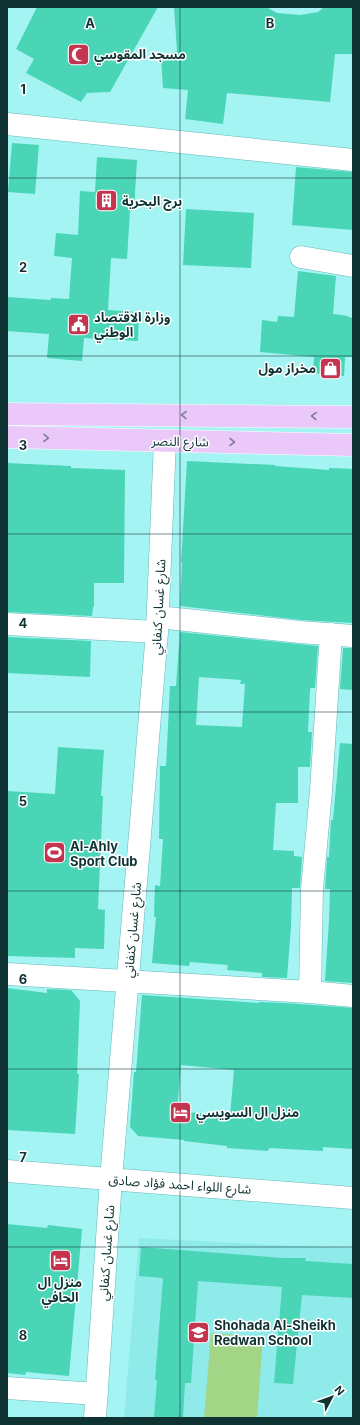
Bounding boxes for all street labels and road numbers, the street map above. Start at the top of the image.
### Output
street label: شارع النصر [150,432,209,452]
street label: شارع غسان كنفاني [147,559,172,656]
street label: شارع غسان كنفاني [120,881,147,979]
street label: شارع اللواء احمد فؤاد صادق [108,1171,252,1200]
street label: شارع غسان كنفاني [95,1205,120,1302]

